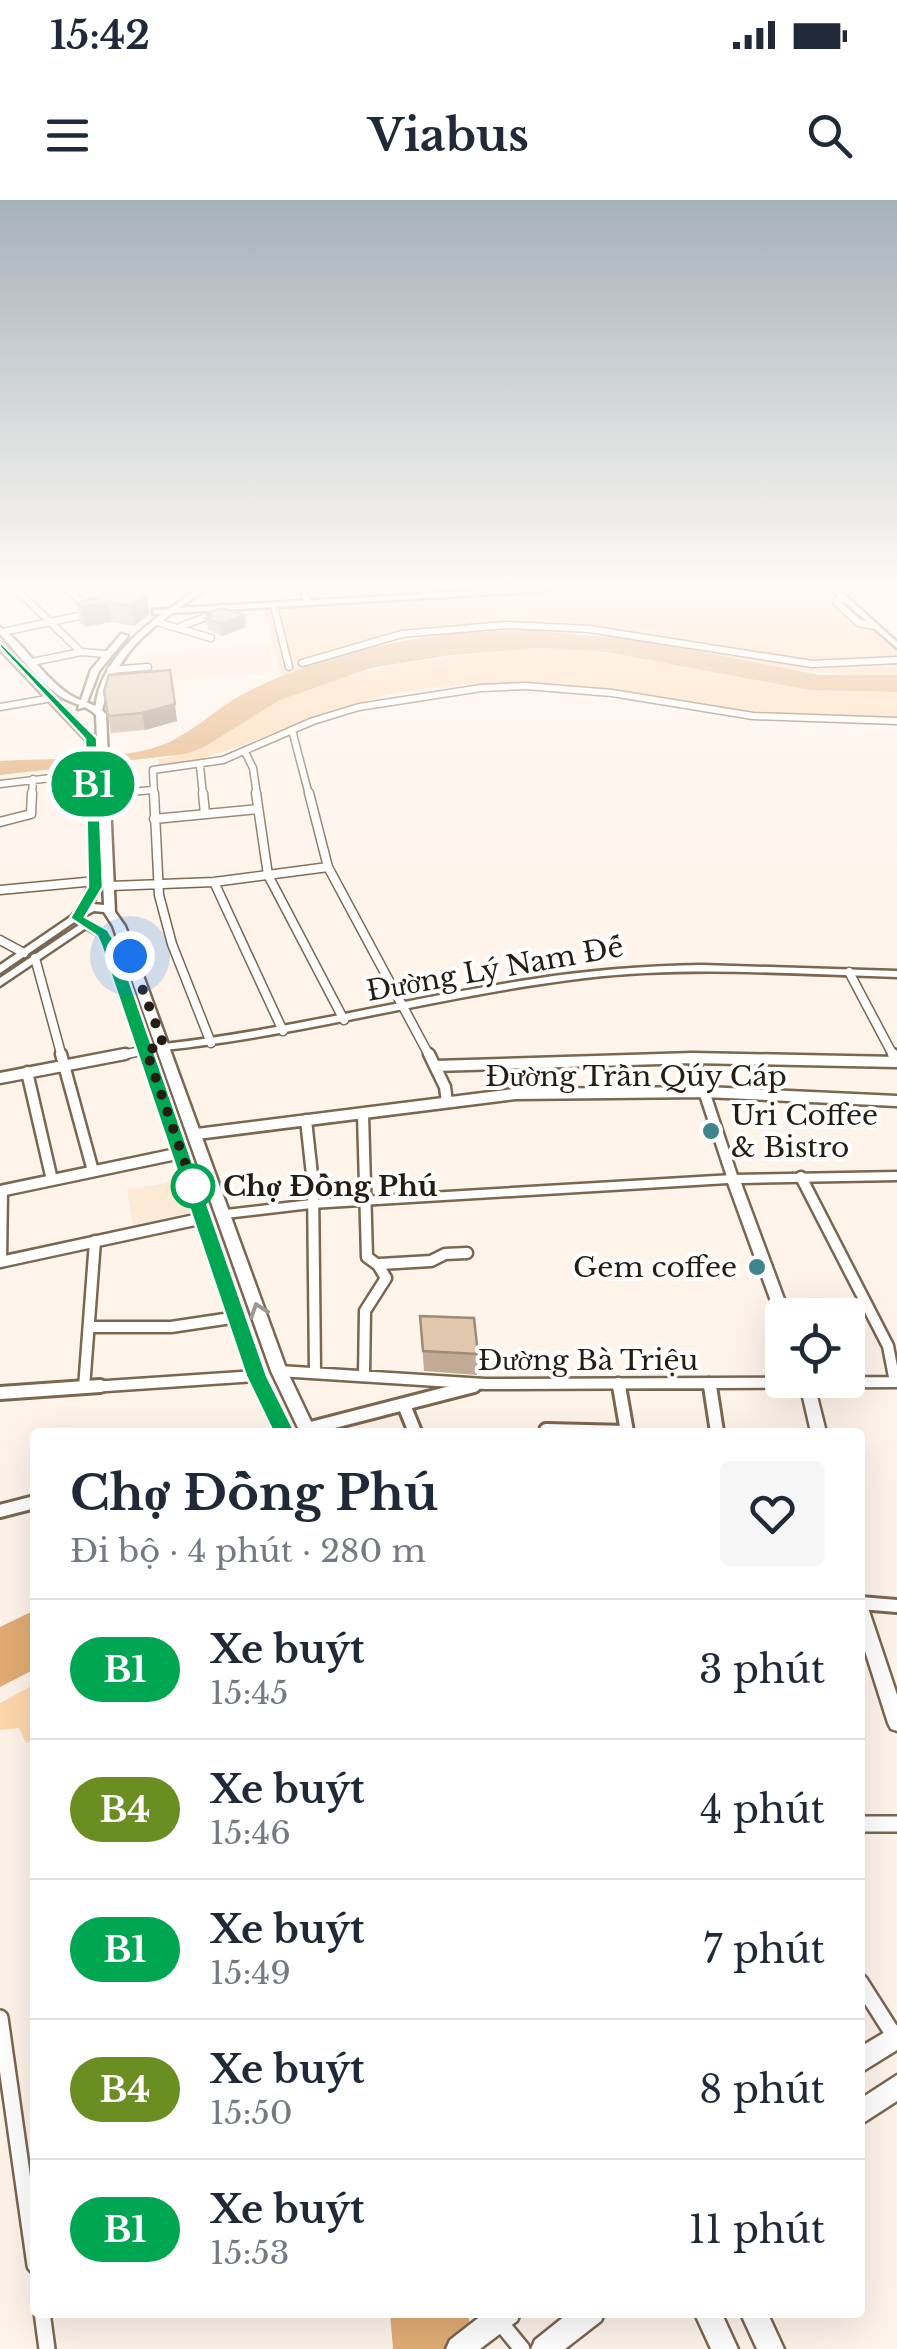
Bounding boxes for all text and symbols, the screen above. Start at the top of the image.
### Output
text: 15:42 [50,12,150,59]
text: Viabus [368,107,529,163]
icon: menu [40,108,95,163]
icon: search [802,108,857,163]
line badge: B1 [48,752,138,816]
text: B1 [71,763,115,806]
street label: Đường Lý Nam Đế [364,929,626,1009]
your location [105,931,155,981]
street label: Đường Trần Qúy Cáp [485,1059,787,1094]
place label: Uri Coffee & Bistro [731,1098,878,1165]
marker: Uri Coffee & Bistro [700,1120,722,1142]
marker: Chợ Đồng Phú [172,1165,214,1207]
place label: Chợ Đồng Phú [223,1169,438,1204]
place label: Gem coffee [573,1250,737,1285]
marker: Gem coffee [746,1256,768,1278]
map controls [765,1298,865,1398]
button: locate [765,1298,865,1398]
one-way arrow [250,1303,270,1320]
street label: Đường Bà Triệu [478,1343,698,1378]
button: heart [720,1461,825,1566]
text: Chợ Đồng Phú [70,1463,438,1523]
text: Đi bộ · 4 phút · 280 m [70,1531,426,1571]
text: Xe buýt [210,1626,364,1673]
text: 3 phút [699,1646,825,1693]
text: B1 [103,1648,147,1691]
text: 15:45 [210,1673,288,1713]
text: Xe buýt [210,1766,364,1813]
text: 4 phút [700,1786,825,1833]
text: B4 [99,1788,151,1831]
text: 15:46 [210,1813,291,1853]
text: Xe buýt [210,1906,364,1953]
text: 7 phút [703,1926,825,1973]
text: B1 [103,1928,147,1971]
text: 15:49 [210,1953,291,1993]
text: Xe buýt [210,2046,364,2093]
text: 8 phút [699,2066,825,2113]
text: B4 [99,2068,151,2111]
text: 15:50 [210,2093,293,2133]
text: Xe buýt [210,2186,364,2233]
text: 11 phút [688,2206,825,2253]
text: B1 [103,2208,147,2251]
text: 15:53 [210,2233,289,2273]

